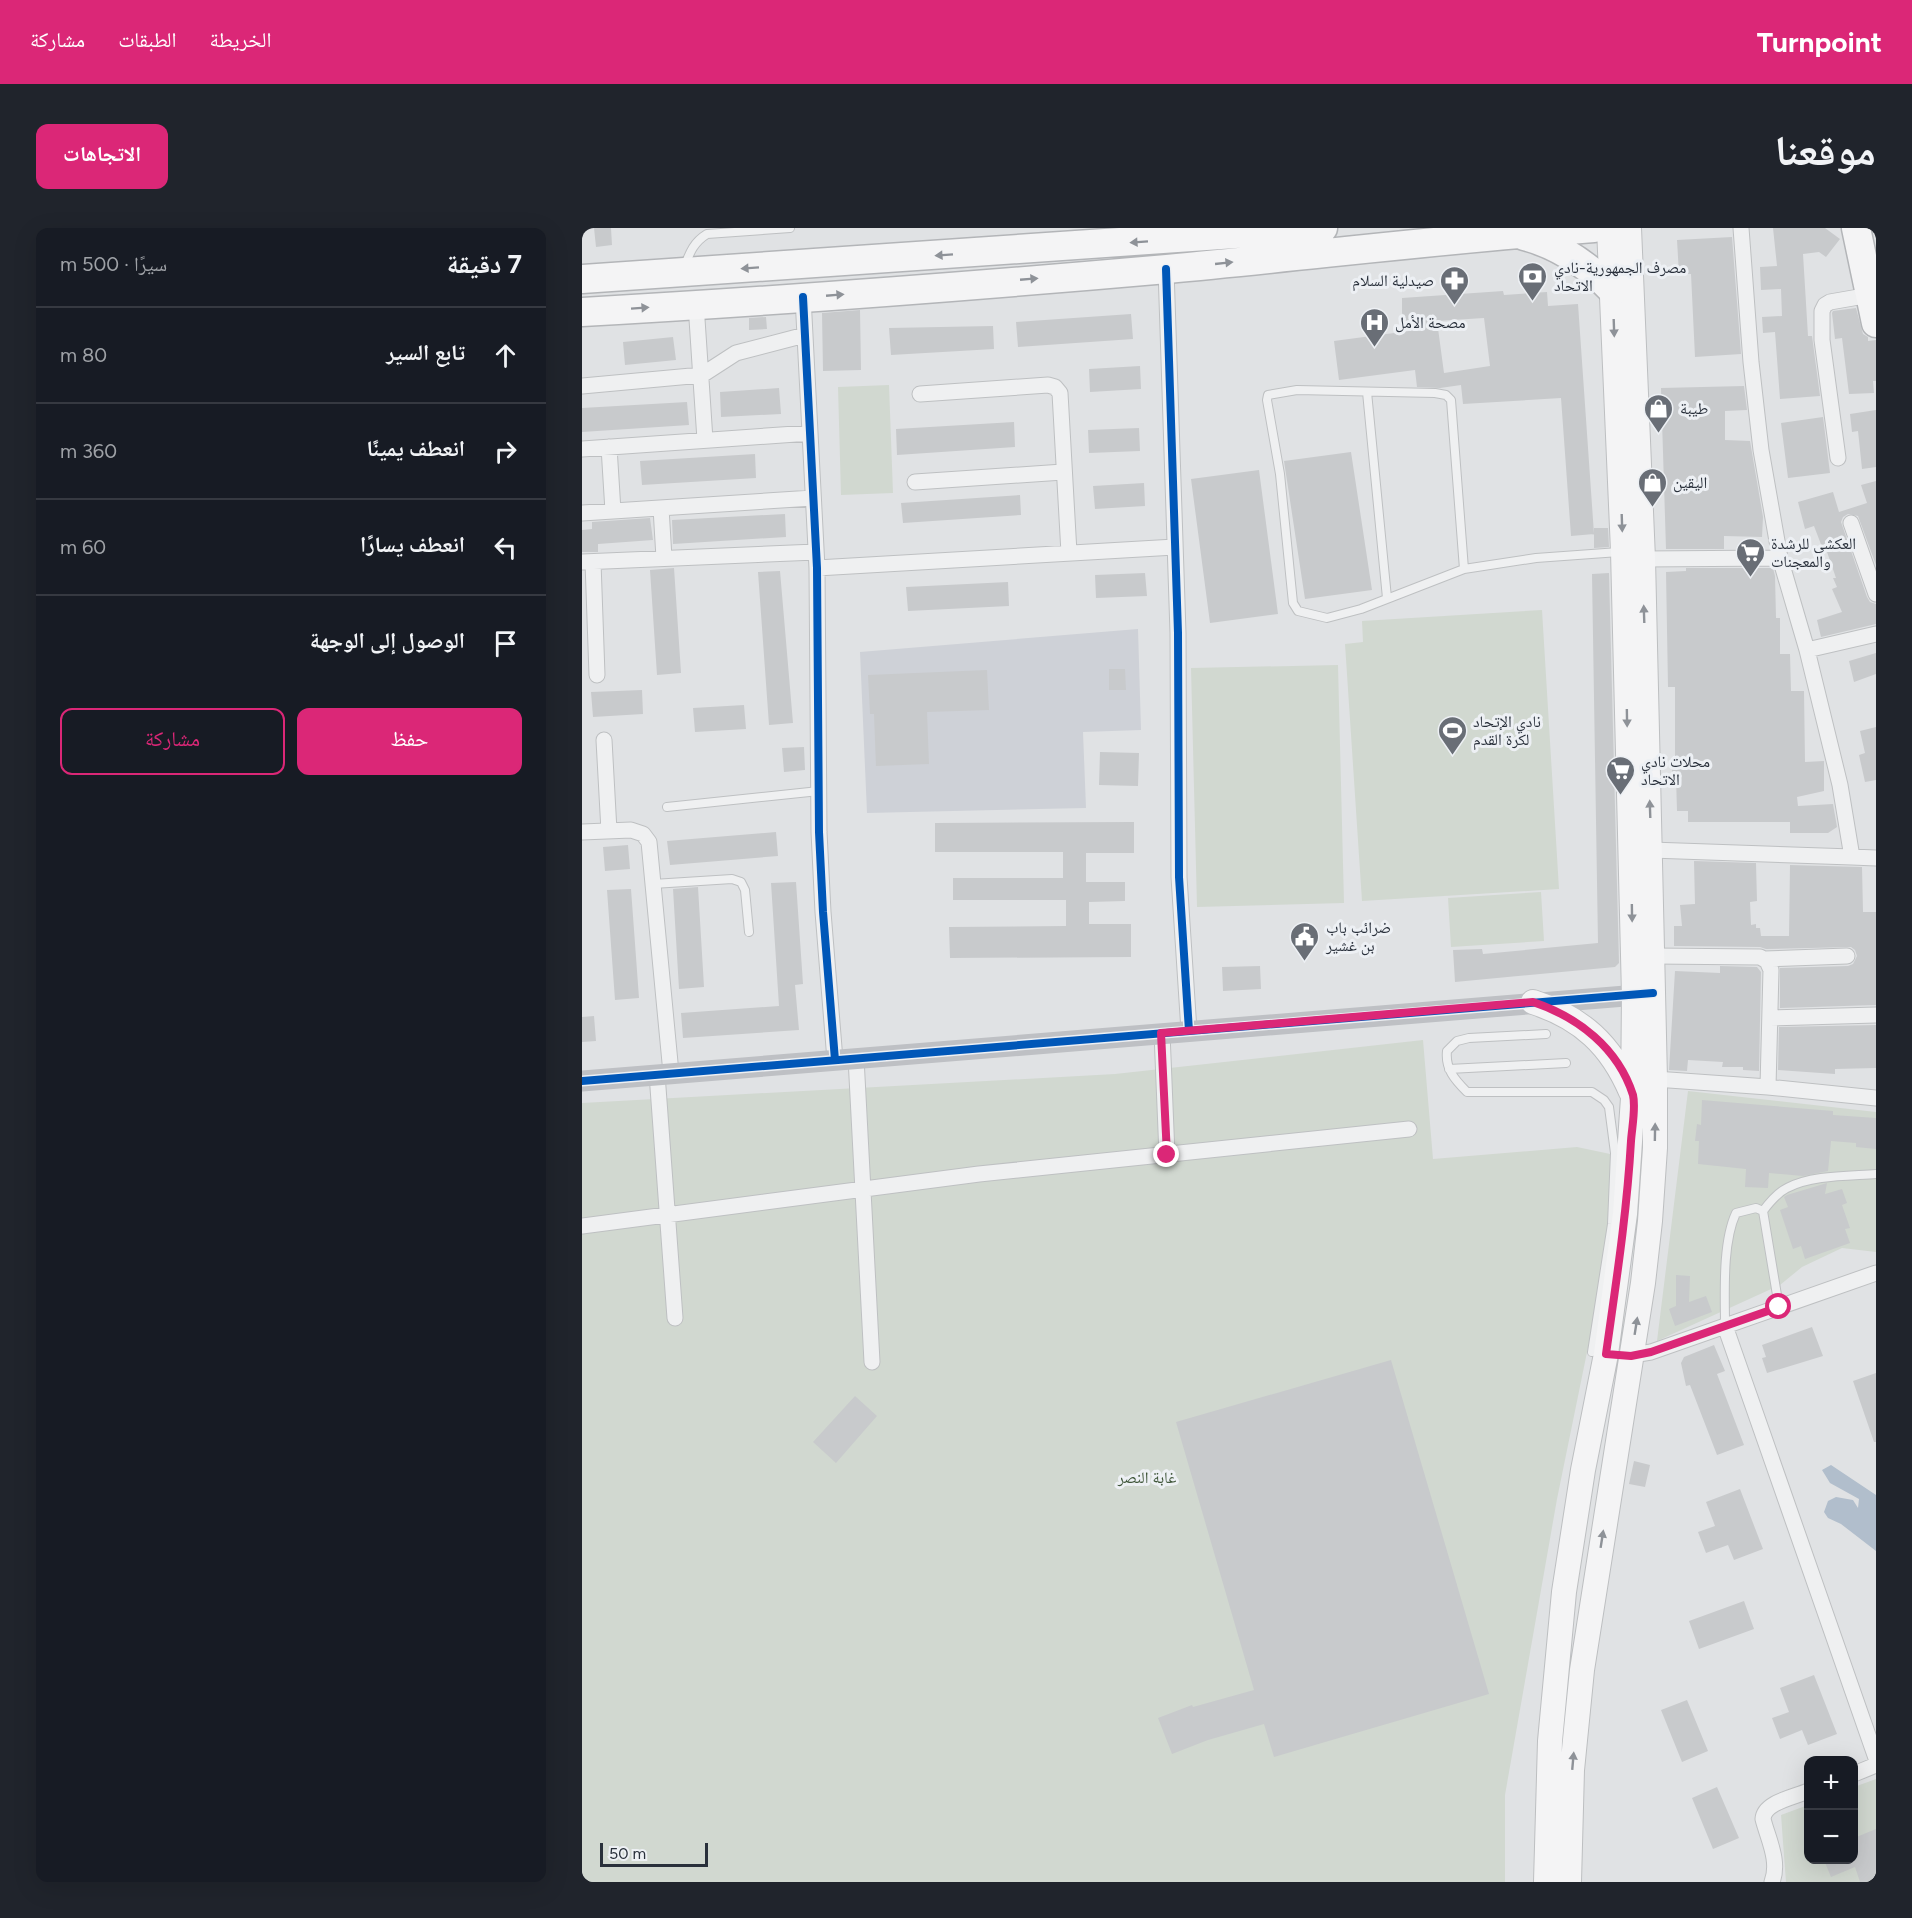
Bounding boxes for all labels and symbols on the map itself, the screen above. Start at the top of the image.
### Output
one-way arrow [1129,237,1148,247]
one-way arrow [935,250,954,260]
one-way arrow [1214,258,1233,268]
place label: مصرف الجمهورية-نادي الاتحاد [1554,258,1686,295]
bank icon: مصرف الجمهورية-نادي الاتحاد [1517,260,1549,302]
one-way arrow [740,263,759,273]
pharmacy icon: صيدلية السلام [1439,264,1471,306]
place label: صيدلية السلام [1352,271,1434,291]
one-way arrow [1020,275,1039,284]
one-way arrow [825,290,844,300]
one-way arrow [631,303,650,313]
hospital icon: مصحة الأمل [1358,306,1390,348]
place label: مصحة الأمل [1395,313,1465,333]
one-way arrow [1610,319,1619,338]
shop icon: طيبة [1643,392,1675,434]
place label: طيبة [1680,399,1708,418]
shop icon: اليقين [1636,466,1668,508]
place label: اليقين [1673,473,1707,493]
one-way arrow [1618,514,1627,533]
place label: العكشي للرشدة والمعجنات [1771,534,1856,571]
supermarket icon: العكشي للرشدة والمعجنات [1734,536,1766,578]
one-way arrow [1640,604,1649,623]
one-way arrow [1622,709,1632,728]
place label: نادي الإتحاد لكرة القدم [1473,712,1541,750]
sports icon: نادي الإتحاد لكرة القدم [1436,714,1468,756]
place label: محلات نادي الاتحاد [1641,752,1710,789]
supermarket icon: محلات نادي الاتحاد [1604,754,1636,796]
one-way arrow [1645,799,1655,818]
one-way arrow [1627,904,1637,923]
place label: ضرائب باب بن غشير [1325,918,1391,956]
public building icon: ضرائب باب بن غشير [1289,920,1321,962]
one-way arrow [1650,1123,1660,1142]
route end [1153,1141,1179,1167]
route start [1765,1293,1791,1319]
one-way arrow [1632,1316,1641,1335]
park label: غابة النصر [1117,1468,1176,1487]
one-way arrow [1598,1530,1607,1549]
one-way arrow [1568,1751,1577,1770]
scale bar [600,1840,708,1868]

